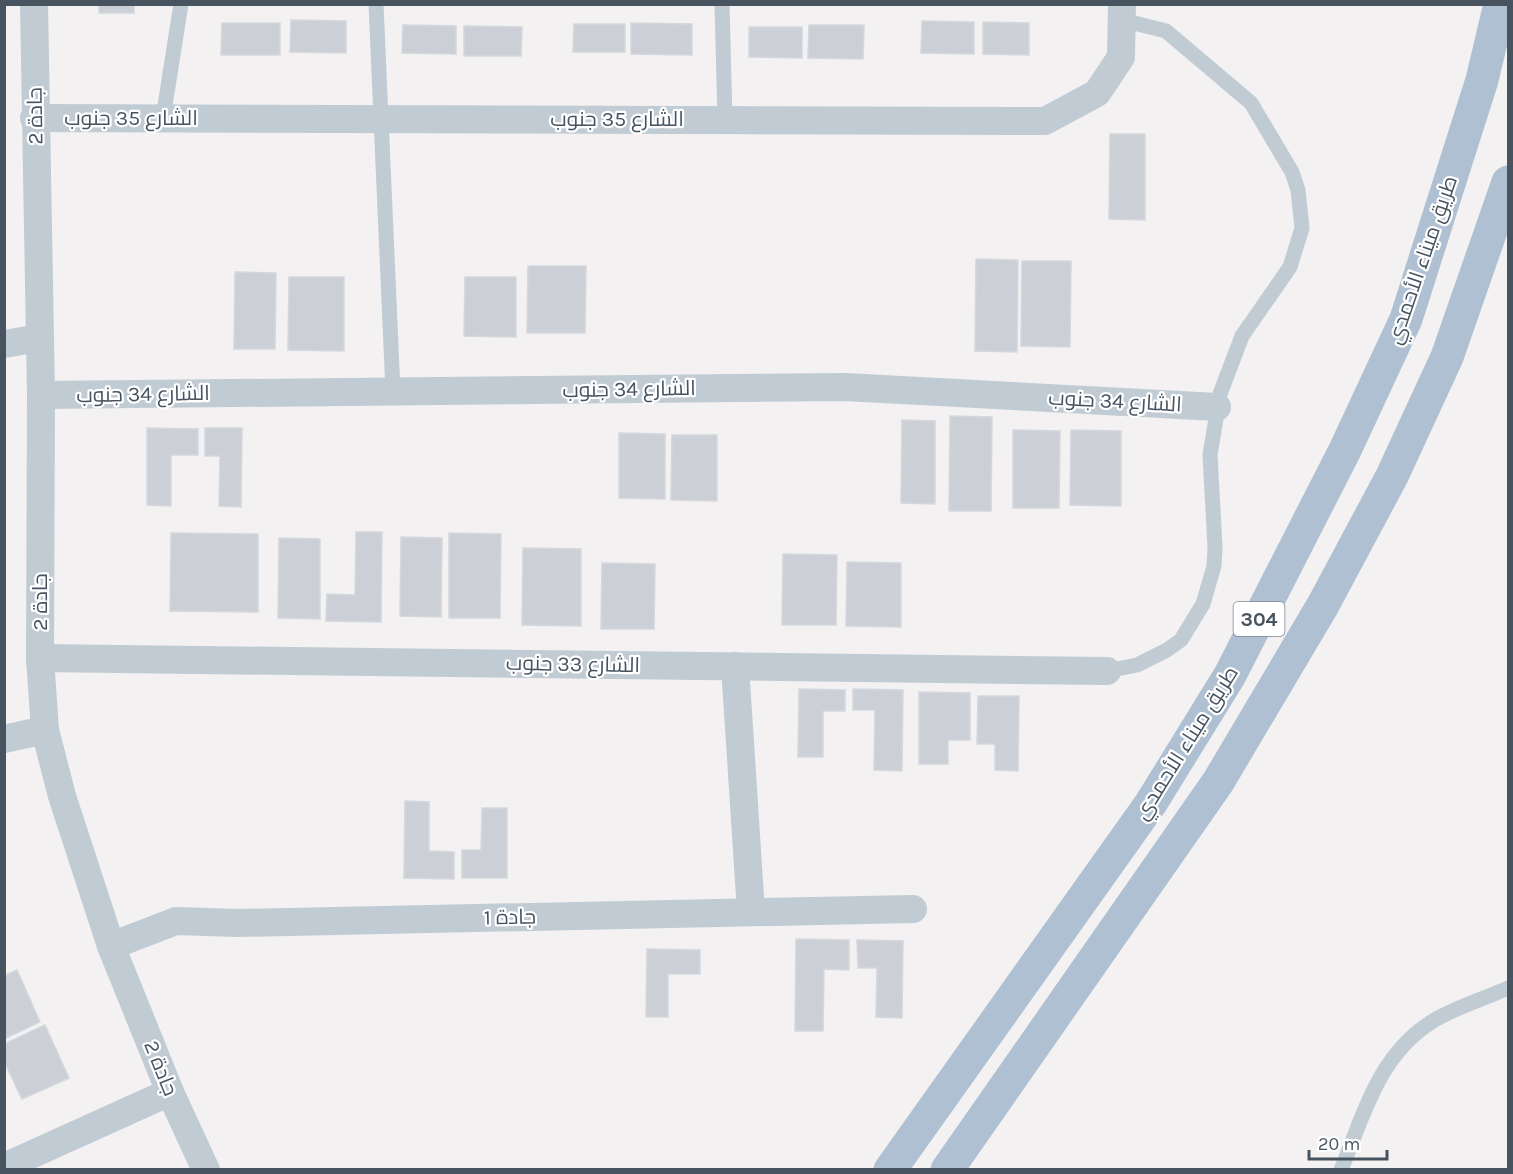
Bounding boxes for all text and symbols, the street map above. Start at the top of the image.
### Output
street label: جادة 2 [23,87,47,145]
street label: الشارع 35 جنوب [64,106,198,132]
street label: الشارع 35 جنوب [550,107,684,133]
street label: طريق ميناء الأحمدي [1382,173,1466,349]
street label: الشارع 34 جنوب [562,376,696,404]
street label: الشارع 34 جنوب [76,381,210,409]
street label: الشارع 34 جنوب [1048,386,1182,418]
street label: جادة 2 [28,573,52,631]
road number: 304 [1234,602,1284,636]
street label: الشارع 33 جنوب [506,651,640,679]
street label: طريق ميناء الأحمدي [1129,662,1246,826]
street label: جادة 1 [484,905,536,929]
street label: جادة 2 [139,1037,183,1099]
scale bar [1309,1123,1387,1161]
text: 20 m [1318,1133,1360,1155]

